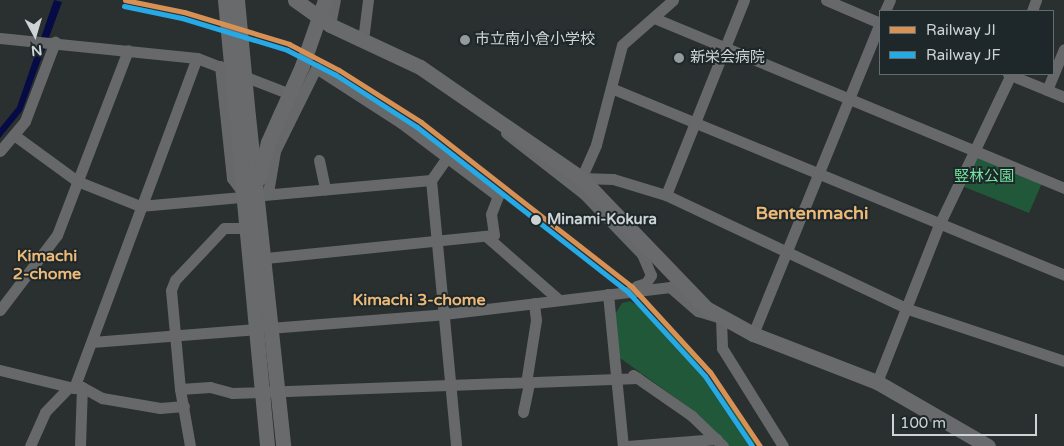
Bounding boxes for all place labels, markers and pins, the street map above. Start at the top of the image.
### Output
place label: 市立南小倉小学校 [475,31,595,49]
marker: 市立南小倉小学校 [459,34,471,46]
place label: 新栄会病院 [690,49,765,67]
marker: 新栄会病院 [672,51,686,65]
place label: Minami-Kokura [547,211,657,229]
marker: Minami-Kokura [529,213,543,227]

